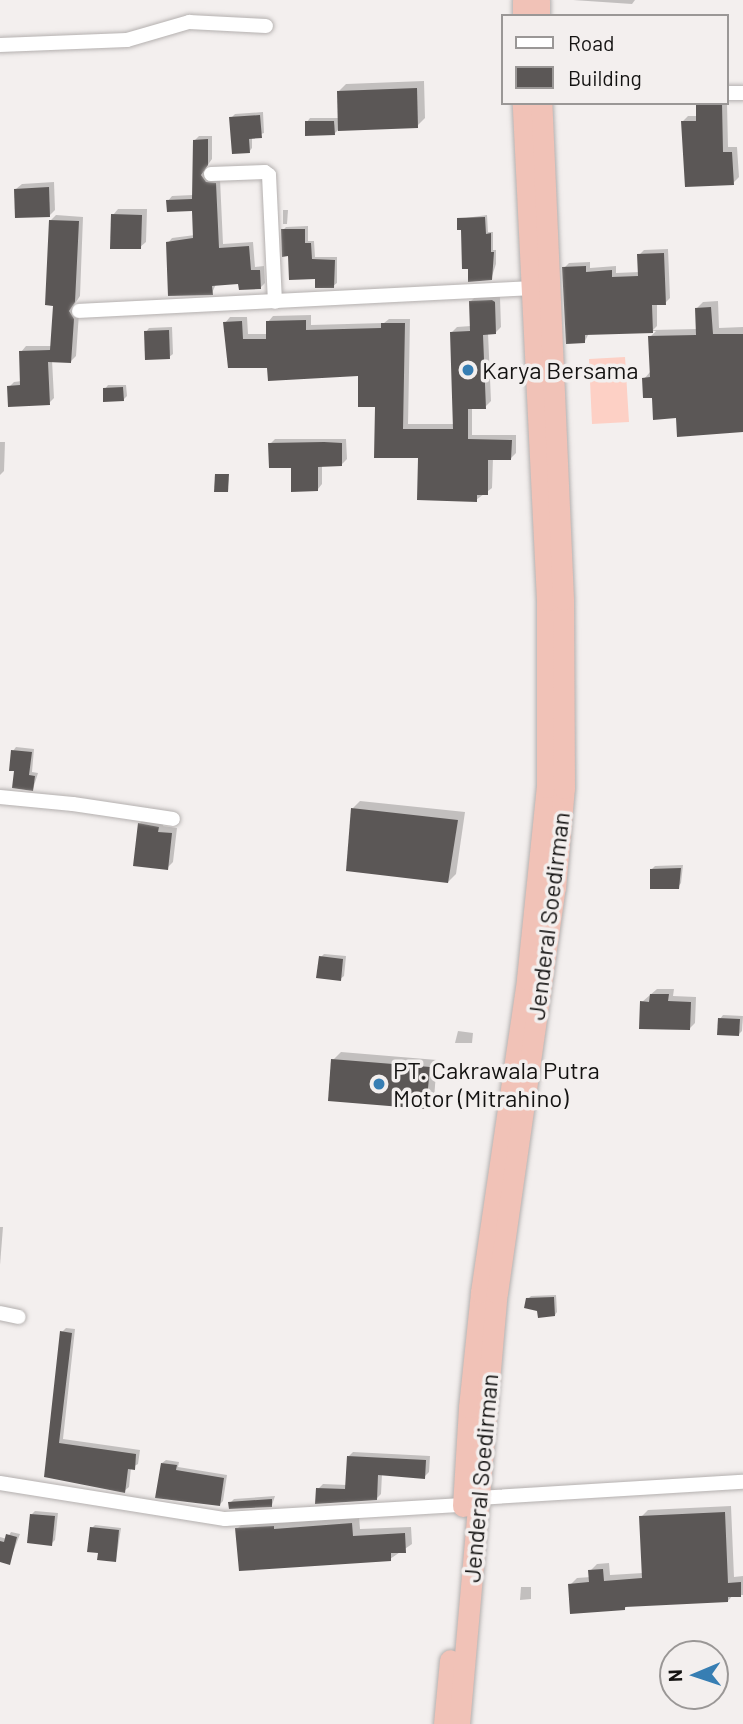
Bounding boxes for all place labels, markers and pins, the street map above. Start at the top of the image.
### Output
place label: Karya Bersama [482,356,639,384]
marker: Karya Bersama [460,362,476,378]
place label: PT. Cakrawala Putra Motor (Mitrahino) [393,1056,600,1112]
marker: PT. Cakrawala Putra Motor (Mitrahino) [371,1076,387,1092]

